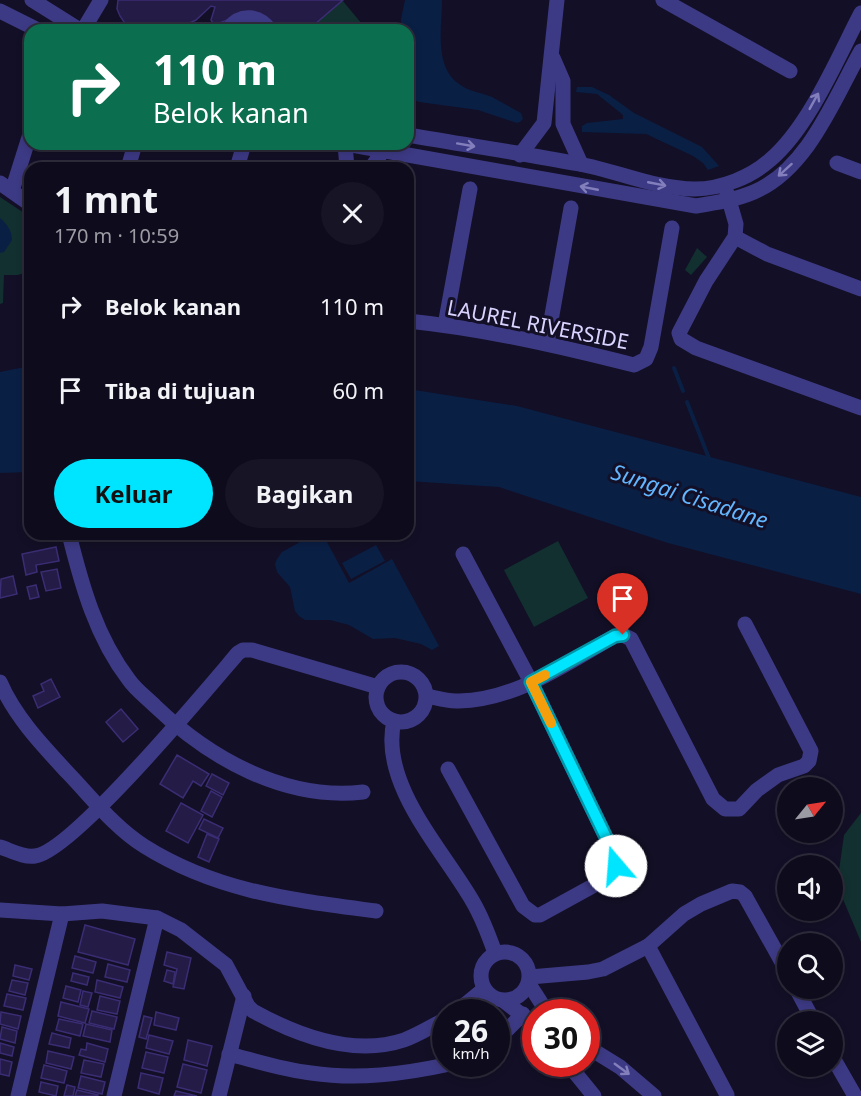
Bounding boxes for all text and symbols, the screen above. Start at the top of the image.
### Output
text: 110 m [153,40,277,97]
icon: right [54,48,132,126]
one-way arrow [808,93,820,110]
text: Belok kanan [153,94,309,131]
one-way arrow [455,140,475,151]
one-way arrow [778,163,793,177]
text: 1 mnt [54,175,158,224]
one-way arrow [646,179,666,190]
button: close [321,182,384,245]
one-way arrow [580,182,599,193]
text: 170 m · 10:59 [54,222,179,249]
icon: right [54,290,87,323]
text: Belok kanan [105,291,241,321]
text: 110 m [320,291,384,321]
street label: LAUREL RIVERSIDE [445,293,631,355]
icon: arrive [54,374,87,407]
text: Tiba di tujuan [105,375,255,405]
text: 60 m [333,375,384,405]
water label: Sungai Cisadane [608,456,772,534]
button: Keluar [54,459,213,528]
button: Bagikan [225,459,384,528]
pin [597,573,648,635]
icon: arrive [606,582,639,615]
north arrow [777,777,843,843]
map controls [777,777,843,1077]
position arrow [584,834,648,898]
button: sound [777,855,843,921]
button: search [777,933,843,999]
speed limit sign: 30 [522,999,600,1077]
text: 26 [454,1010,488,1051]
button: layers [777,1011,843,1077]
text: km/h [453,1043,489,1063]
one-way arrow [613,1063,629,1075]

